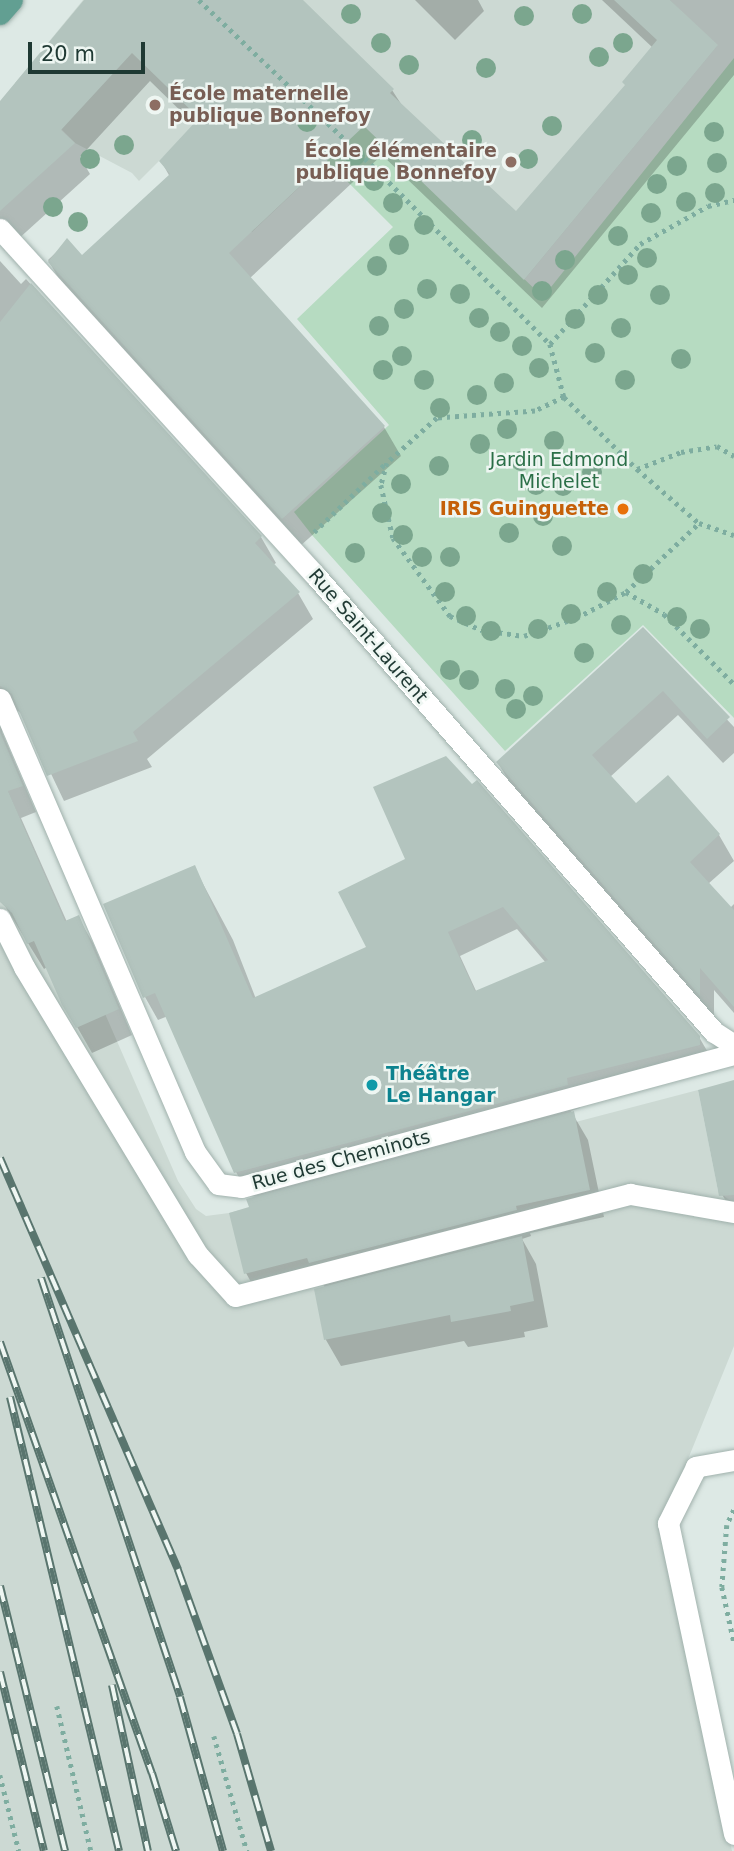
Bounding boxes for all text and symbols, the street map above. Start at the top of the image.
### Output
scale bar [32,28,149,72]
text: 20 m [41,42,95,66]
place label: École maternelle publique Bonnefoy [169,83,371,127]
marker: École maternelle publique Bonnefoy [147,97,163,113]
place label: École élémentaire publique Bonnefoy [295,140,497,184]
marker: École élémentaire publique Bonnefoy [503,154,519,170]
park label: Jardin Edmond Michelet [490,449,628,493]
place label: IRIS Guinguette [440,498,609,520]
marker: IRIS Guinguette [615,501,631,517]
street label: Rue Saint-Laurent [304,564,432,708]
place label: Théâtre Le Hangar [386,1063,496,1107]
marker: Théâtre Le Hangar [364,1077,380,1093]
street label: Rue des Cheminots [249,1125,433,1195]

